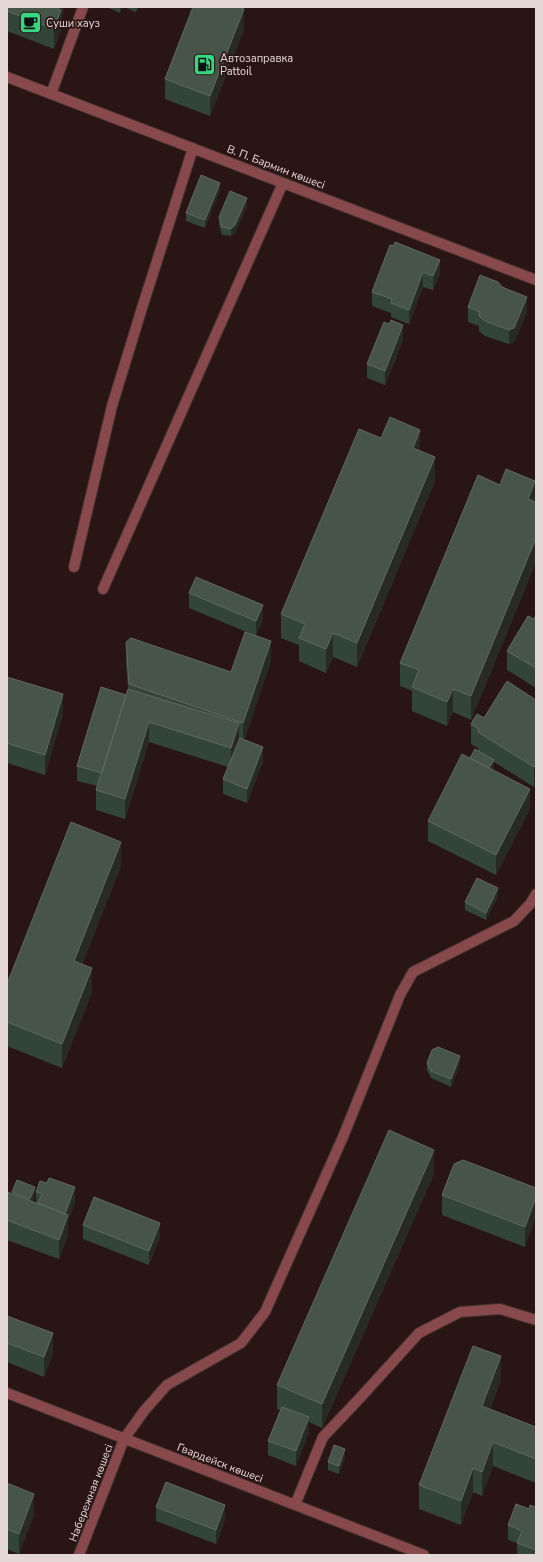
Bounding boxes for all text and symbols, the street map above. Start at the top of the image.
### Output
cafe icon: Суши хауз [17,10,43,36]
place label: Суши хауз [46,16,100,31]
fuel station icon: Автозаправка Pattoil [191,51,217,77]
place label: Автозаправка Pattoil [220,51,293,79]
street label: В. П. Бармин көшесі [225,141,327,193]
street label: Гвардейск көшесі [175,1440,265,1486]
street label: Набережная көшесі [65,1442,117,1544]

